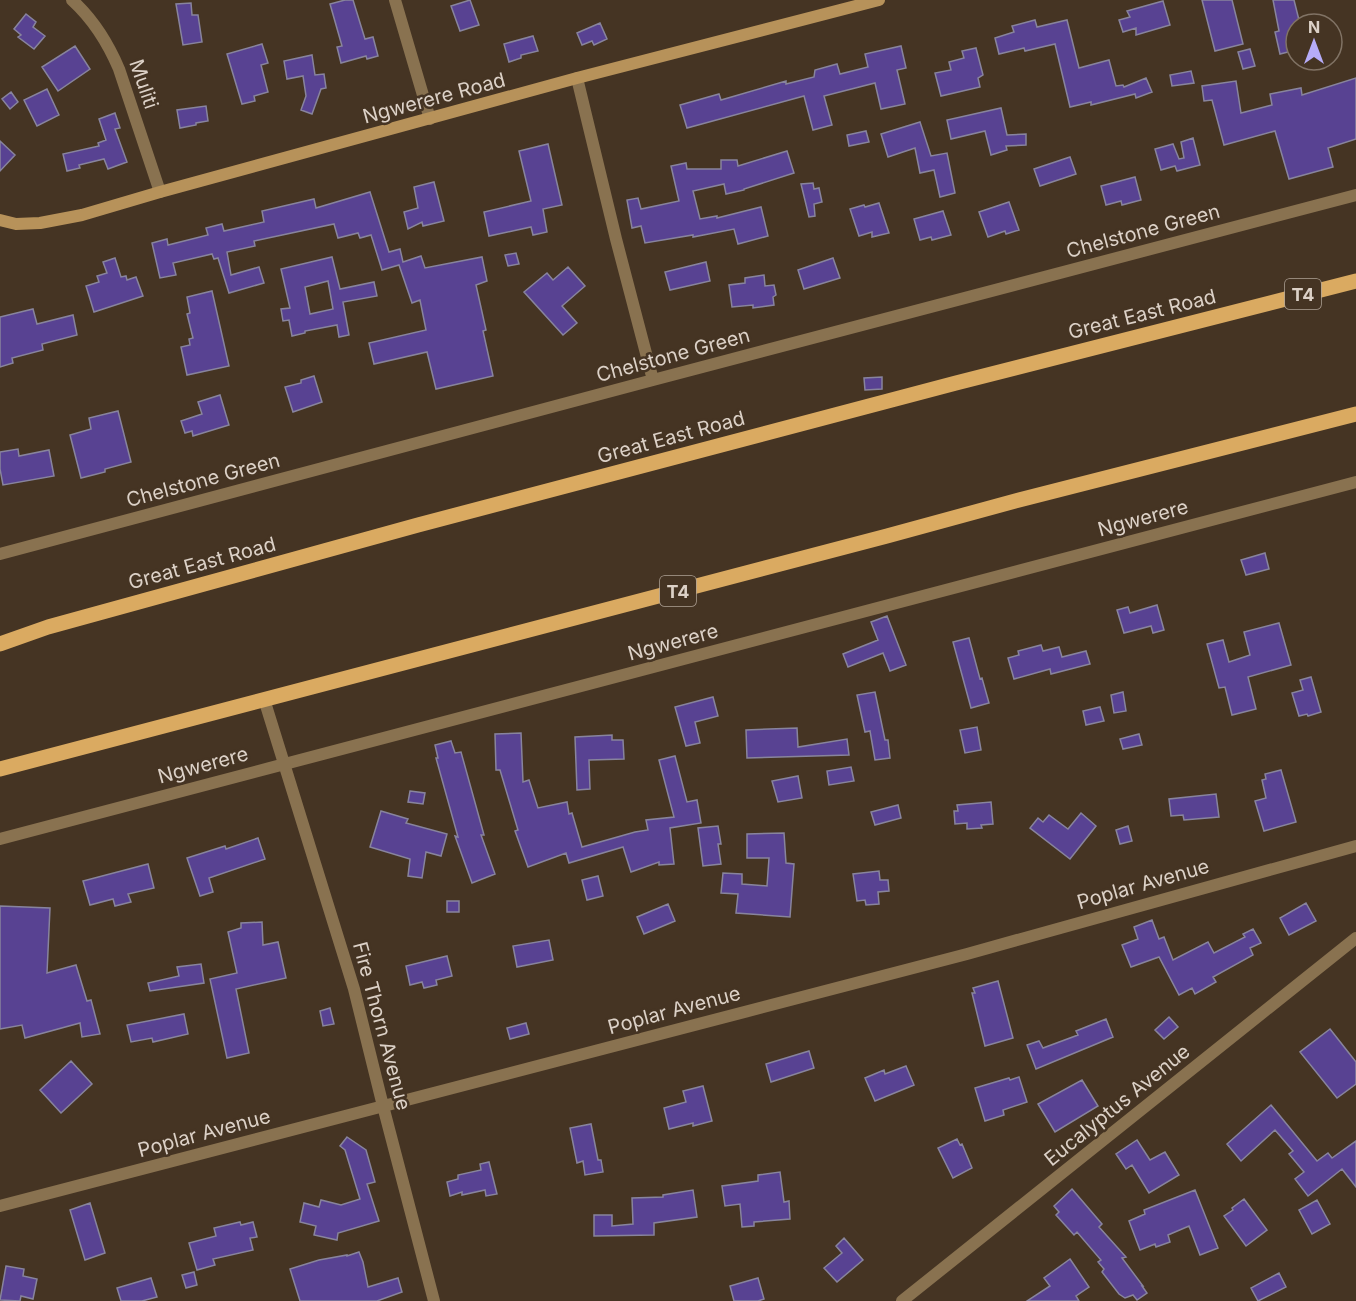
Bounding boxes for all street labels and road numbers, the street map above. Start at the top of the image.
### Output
street label: Muliti [124,56,164,112]
street label: Ngwerere Road [360,67,508,129]
street label: Chelstone Green [1063,199,1223,263]
road number: T4 [1285,279,1321,309]
street label: Great East Road [1066,284,1218,344]
street label: Chelstone Green [593,323,753,387]
street label: Great East Road [595,406,747,468]
street label: Chelstone Green [123,448,283,512]
street label: Ngwerere [1095,494,1191,542]
street label: Great East Road [126,532,278,594]
road number: T4 [660,576,696,606]
street label: Ngwerere [625,618,721,666]
street label: Ngwerere [155,741,251,789]
street label: Poplar Avenue [1074,854,1212,914]
street label: Fire Thorn Avenue [348,939,416,1113]
street label: Poplar Avenue [605,981,743,1039]
street label: Eucalyptus Avenue [1040,1039,1194,1171]
street label: Poplar Avenue [135,1104,273,1162]

